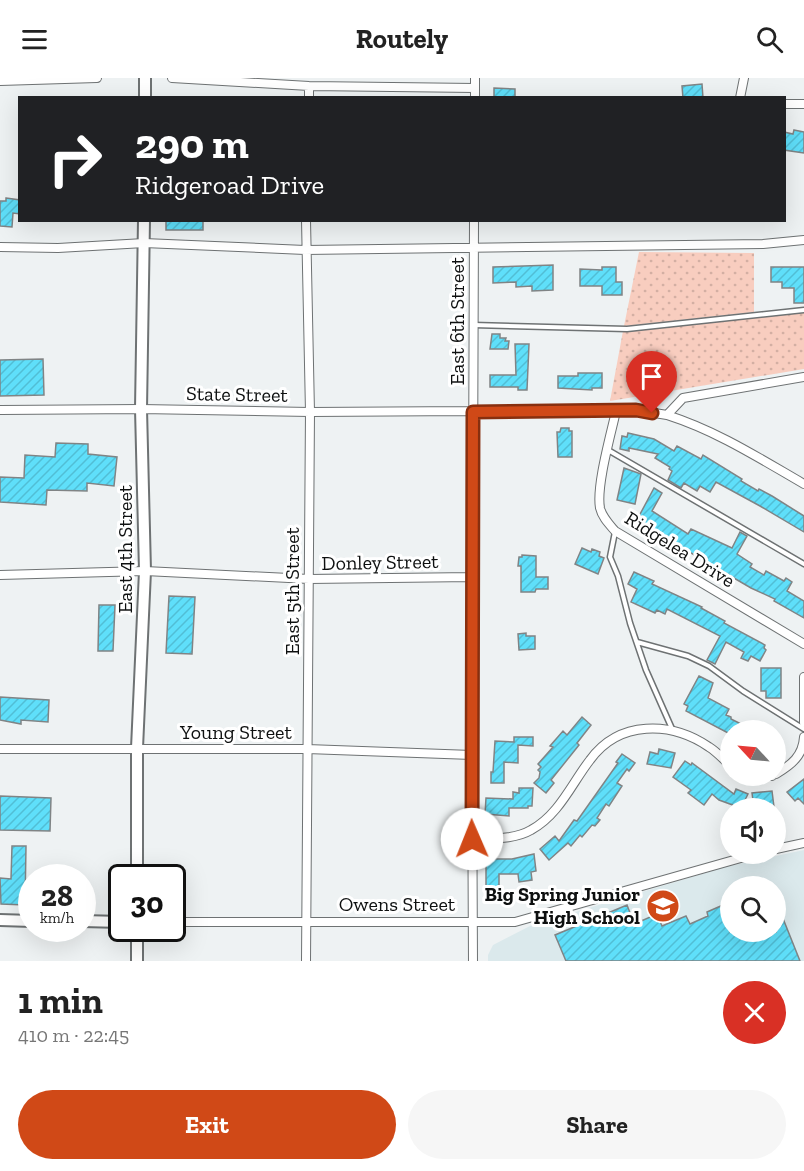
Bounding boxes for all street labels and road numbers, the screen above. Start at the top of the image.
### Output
street label: East 6th Street [445,256,469,385]
street label: State Street [186,381,289,407]
street label: East 4th Street [113,484,137,613]
street label: Ridgelea Drive [621,506,739,592]
street label: East 5th Street [280,526,304,655]
street label: Donley Street [321,549,439,575]
street label: Young Street [179,720,293,744]
street label: Owens Street [339,892,456,916]

